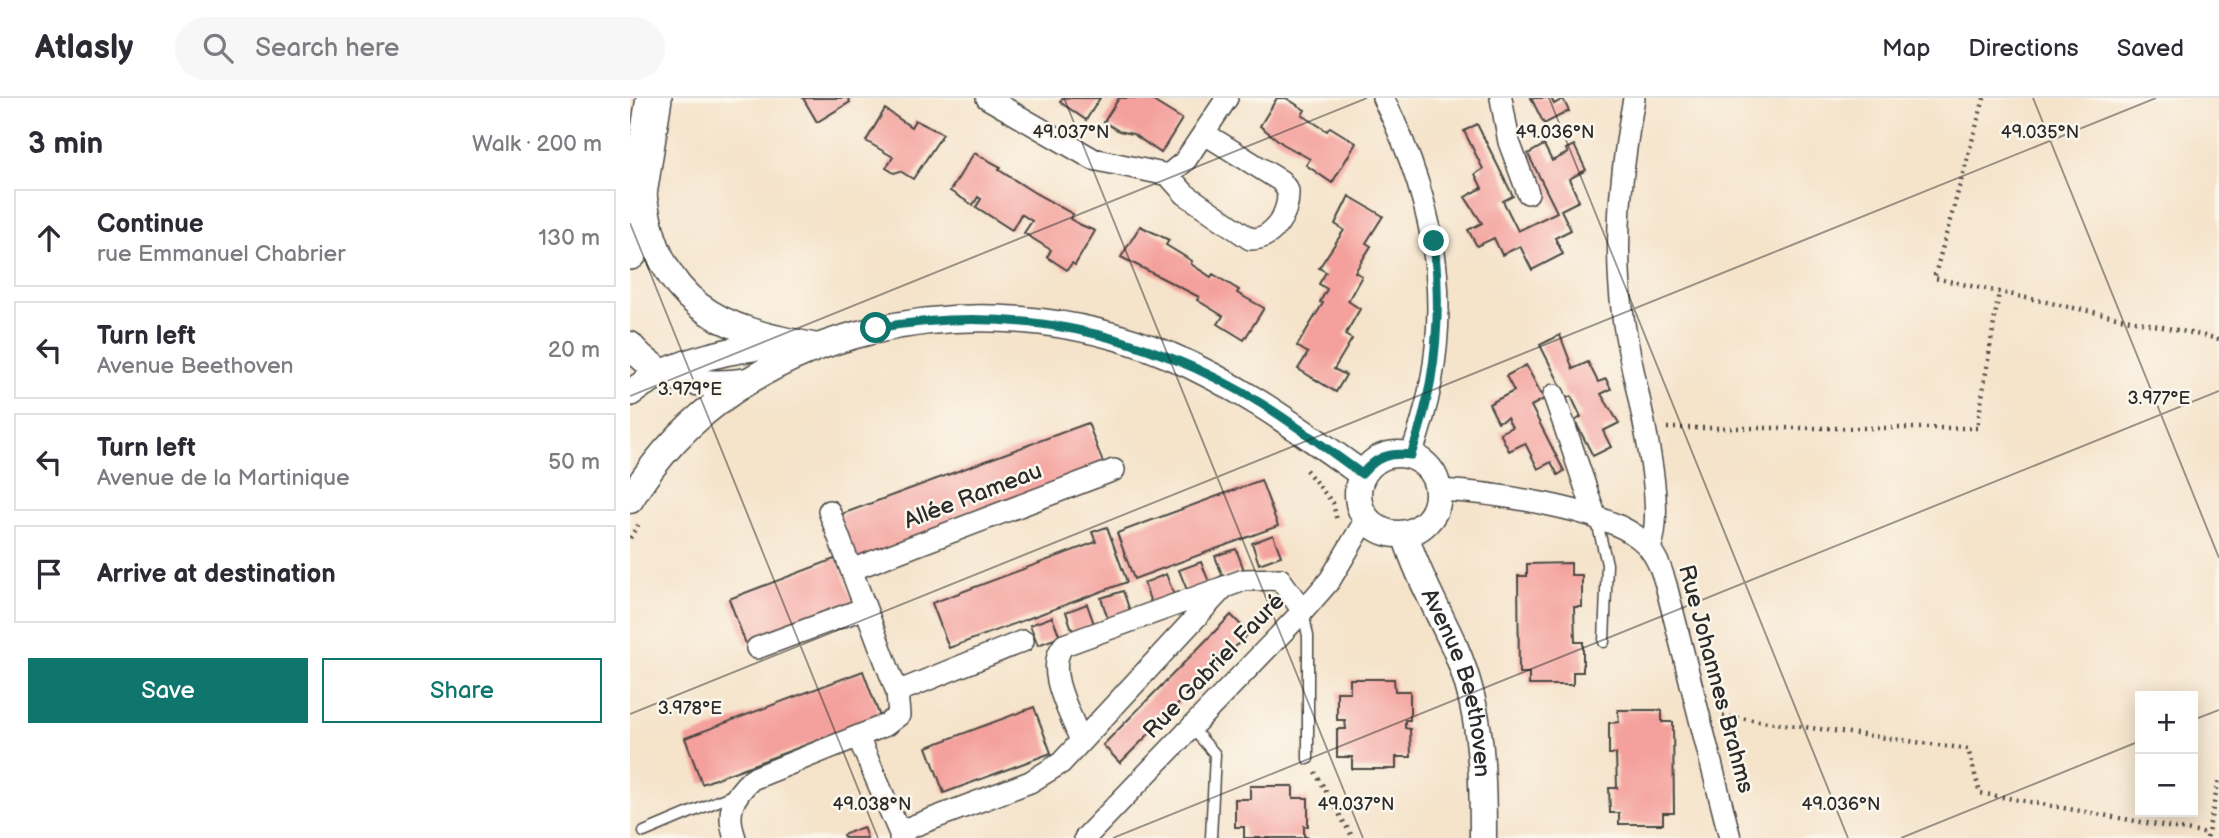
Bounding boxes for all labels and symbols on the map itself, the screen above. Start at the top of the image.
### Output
text: 49.037°N [1032,122,1110,143]
text: 49.036°N [1515,122,1595,143]
text: 49.035°N [2001,122,2079,143]
route end [1418,225,1449,256]
route start [860,312,891,343]
text: 3.979°E [658,379,722,400]
text: 3.977°E [2128,388,2191,409]
street label: Allée Rameau [900,457,1046,535]
street label: Rue Johannes Brahms [1672,562,1760,796]
street label: Avenue Beethoven [1415,584,1496,778]
street label: Rue Gabriel Fauré [1137,587,1291,745]
text: 3.978°E [658,698,722,719]
text: 49.038°N [833,794,911,815]
text: 49.037°N [1317,794,1395,815]
text: 49.036°N [1801,794,1881,815]

